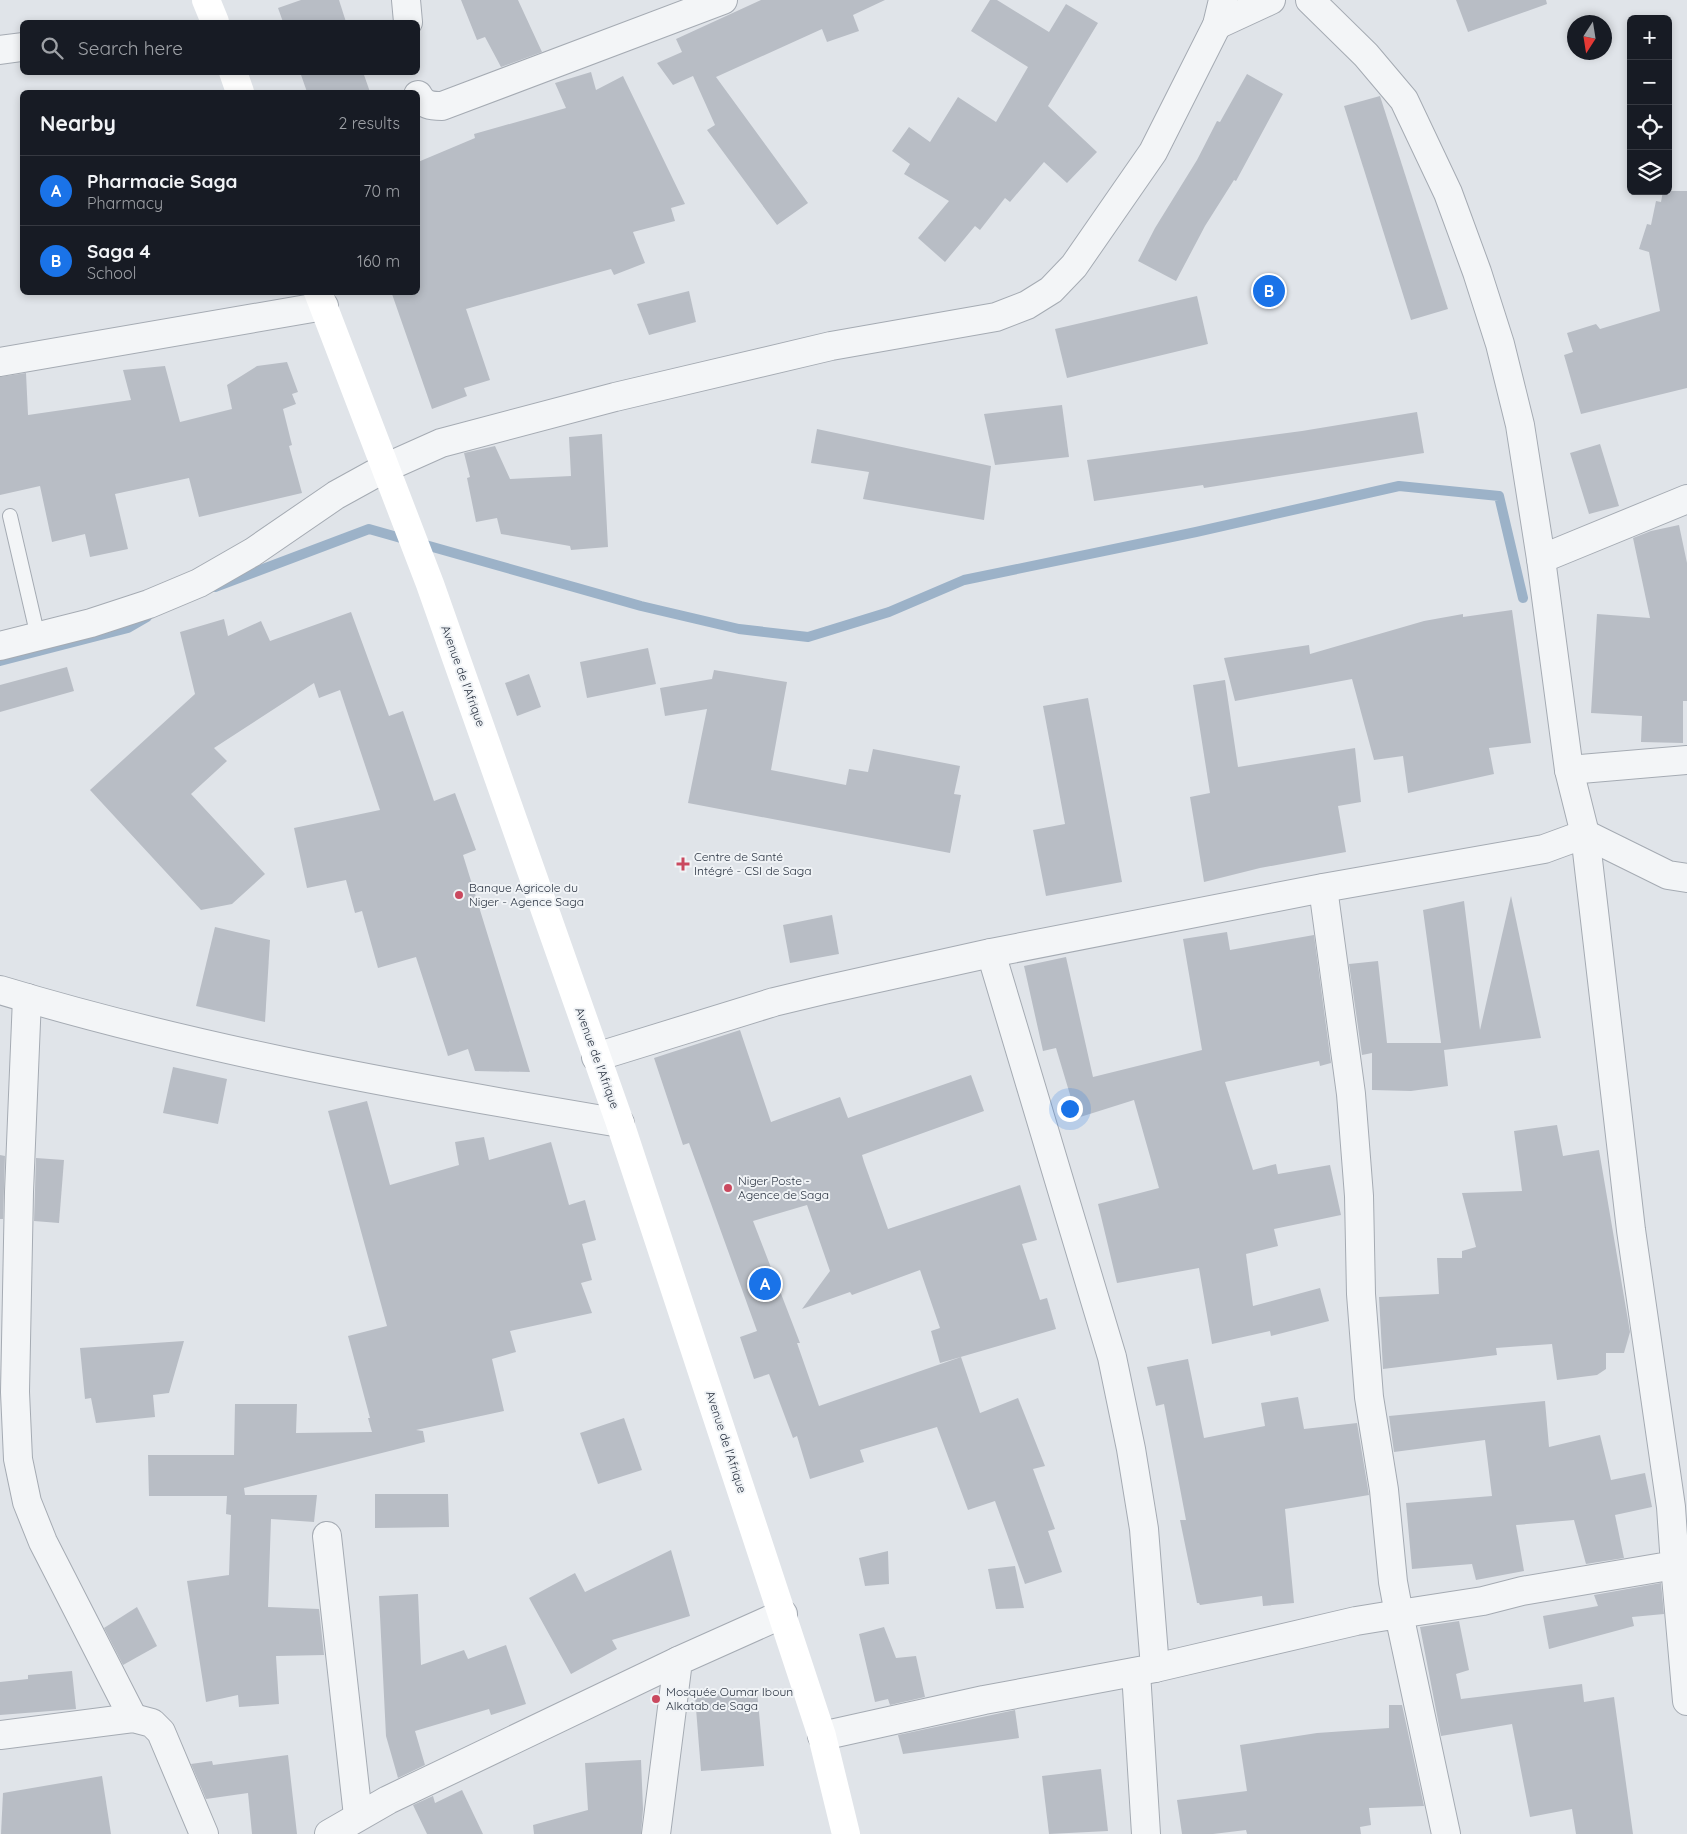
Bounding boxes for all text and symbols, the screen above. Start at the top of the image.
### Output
north arrow [1567,15,1612,60]
map controls [1627,15,1672,195]
button: + [1627,15,1672,60]
search box [20,20,420,75]
icon: search [38,34,66,62]
text: Search here [78,36,183,60]
button: − [1627,60,1672,105]
button: locate [1627,105,1672,150]
text: Nearby [40,110,116,136]
text: 2 results [338,113,400,133]
button: layers [1627,150,1672,195]
text: Pharmacie Saga [87,169,237,193]
text: A [51,181,61,201]
text: 70 m [363,181,400,201]
text: Pharmacy [87,193,163,213]
text: Saga 4 [87,239,151,263]
text: B [51,251,61,271]
text: 160 m [357,251,400,271]
text: School [87,263,136,283]
pin: B [1253,272,1285,310]
street label: Avenue de l'Afrique [438,623,489,729]
place label: Centre de Santé Intégré - CSI de Saga [694,849,811,878]
marker: Centre de Santé Intégré - CSI de Saga [676,857,690,871]
place label: Banque Agricole du Niger - Agence Saga [469,880,584,909]
marker: Banque Agricole du Niger - Agence Saga [453,889,465,901]
street label: Avenue de l'Afrique [572,1005,623,1111]
your location [1057,1096,1083,1122]
place label: Niger Poste - Agence de Saga [738,1173,829,1202]
marker: Niger Poste - Agence de Saga [722,1182,734,1194]
pin: A [749,1265,781,1303]
street label: Avenue de l'Afrique [703,1389,750,1495]
place label: Mosquée Oumar Iboun Alkatab de Saga [666,1684,793,1713]
marker: Mosquée Oumar Iboun Alkatab de Saga [650,1693,662,1705]

